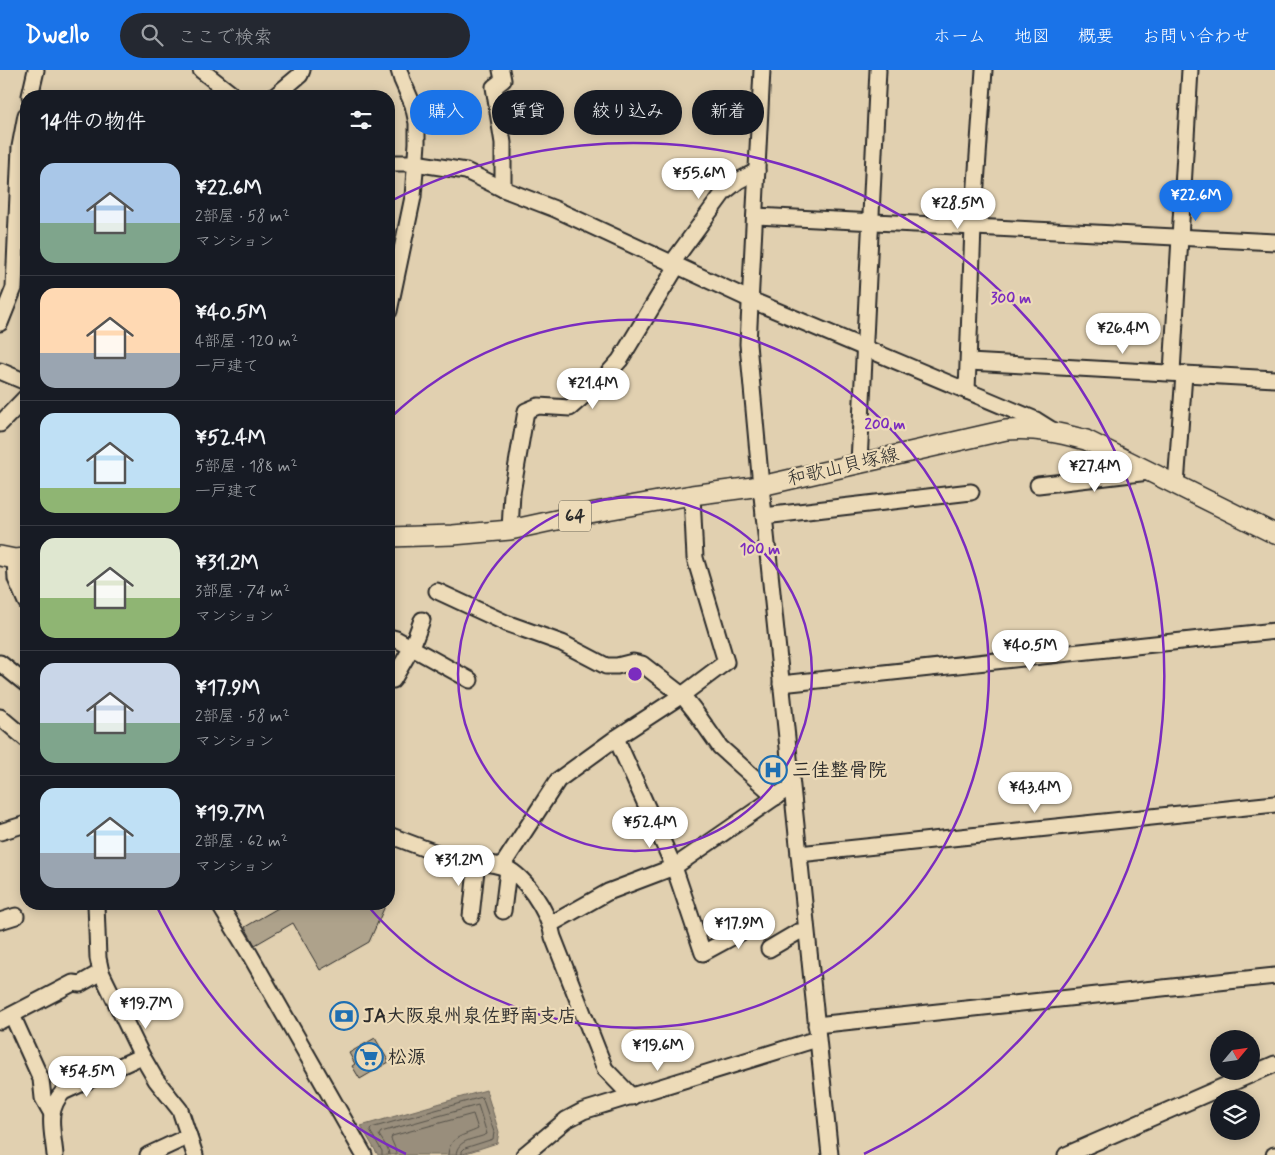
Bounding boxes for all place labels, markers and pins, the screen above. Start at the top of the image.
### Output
pin: ¥55.6M [658,158,740,200]
pin: ¥22.6M [1155,180,1237,222]
pin: ¥28.5M [917,188,999,230]
pin: ¥26.4M [1082,312,1164,355]
pin: ¥21.4M [552,368,634,410]
pin: ¥27.4M [1054,450,1136,493]
pin: ¥40.5M [989,630,1071,672]
centre of rings [626,665,644,683]
hospital icon: 三佳整骨院 [758,755,788,785]
place label: 三佳整骨院 [792,758,887,783]
pin: ¥43.4M [994,772,1076,814]
pin: ¥52.4M [609,806,691,849]
pin: ¥31.2M [418,844,500,887]
pin: ¥17.9M [698,908,780,950]
pin: ¥19.7M [105,988,187,1030]
bank icon: JA大阪泉州泉佐野南支店 [329,1001,359,1031]
place label: JA大阪泉州泉佐野南支店 [363,1004,576,1029]
pin: ¥19.6M [617,1030,699,1072]
supermarket icon: 松源 [354,1042,384,1072]
place label: 松源 [388,1045,426,1070]
pin: ¥54.5M [46,1056,128,1098]

